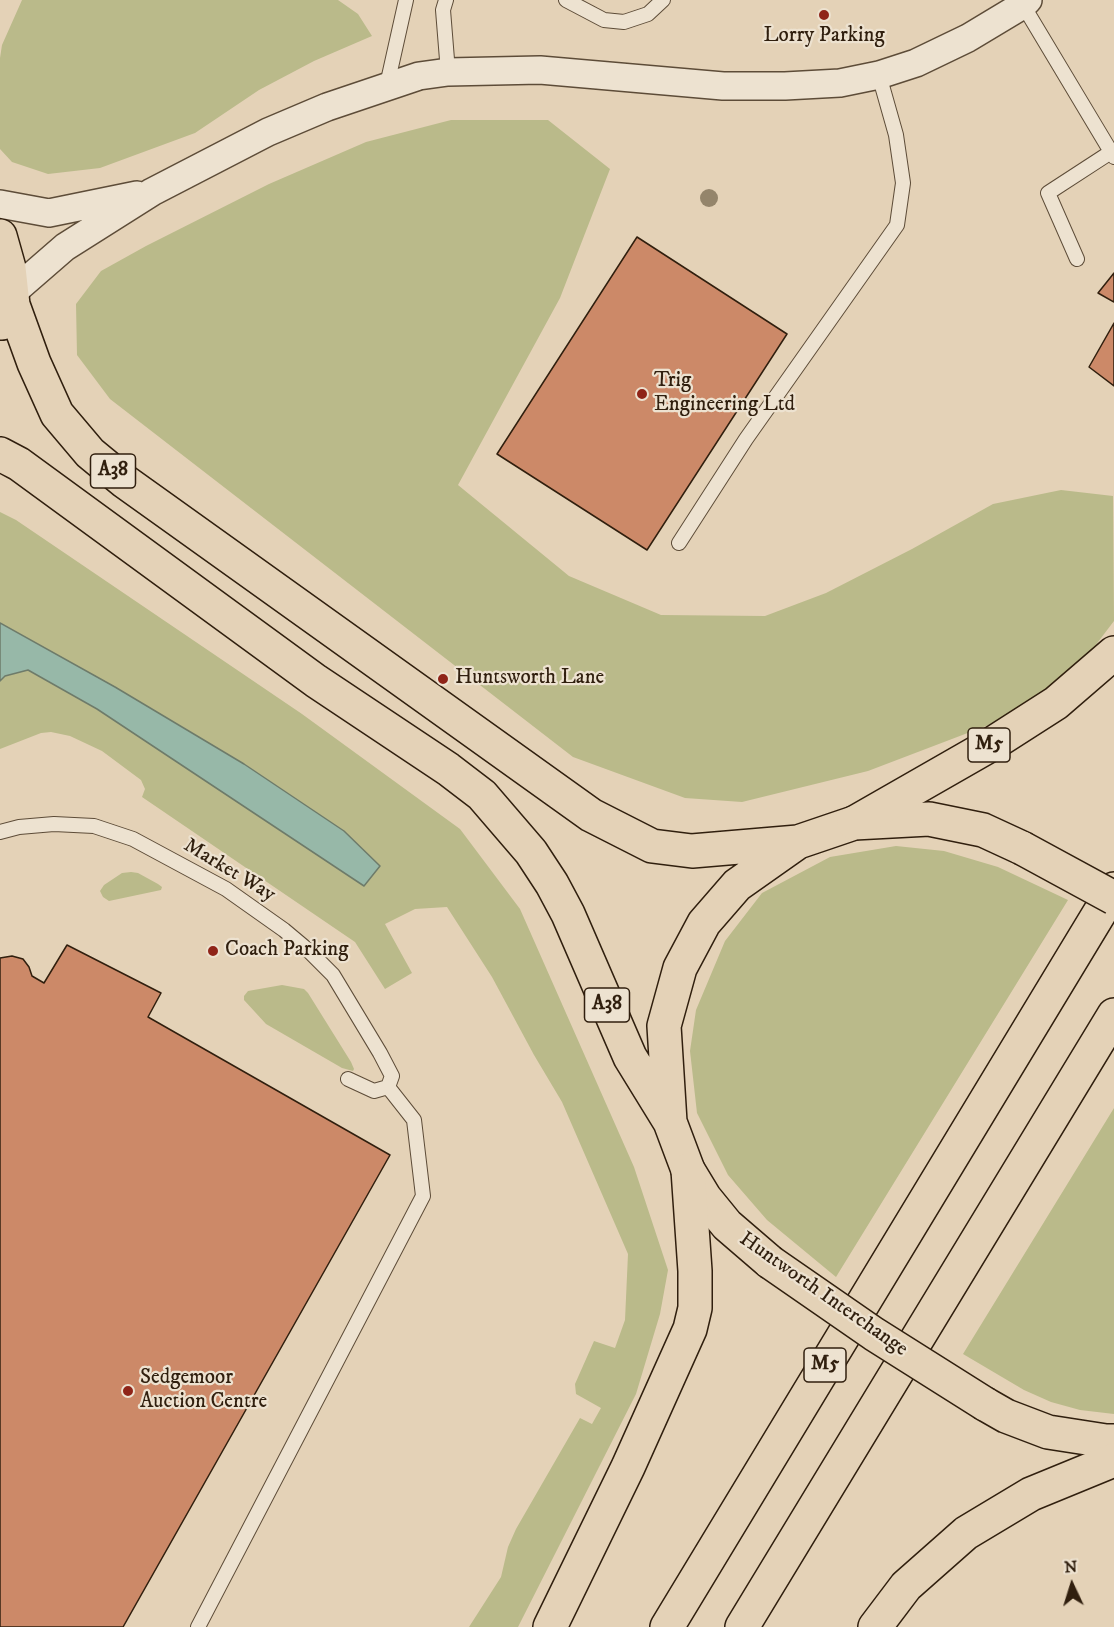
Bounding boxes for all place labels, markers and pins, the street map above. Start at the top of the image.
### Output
marker: Lorry Parking [817,8,831,22]
place label: Lorry Parking [763,24,885,50]
place label: Trig Engineering Ltd [654,369,795,419]
marker: Trig Engineering Ltd [635,387,649,401]
place label: Huntsworth Lane [455,666,604,692]
marker: Huntsworth Lane [436,672,450,686]
place label: Coach Parking [225,938,348,964]
marker: Coach Parking [206,944,220,958]
place label: Sedgemoor Auction Centre [140,1366,267,1416]
marker: Sedgemoor Auction Centre [121,1384,135,1398]

